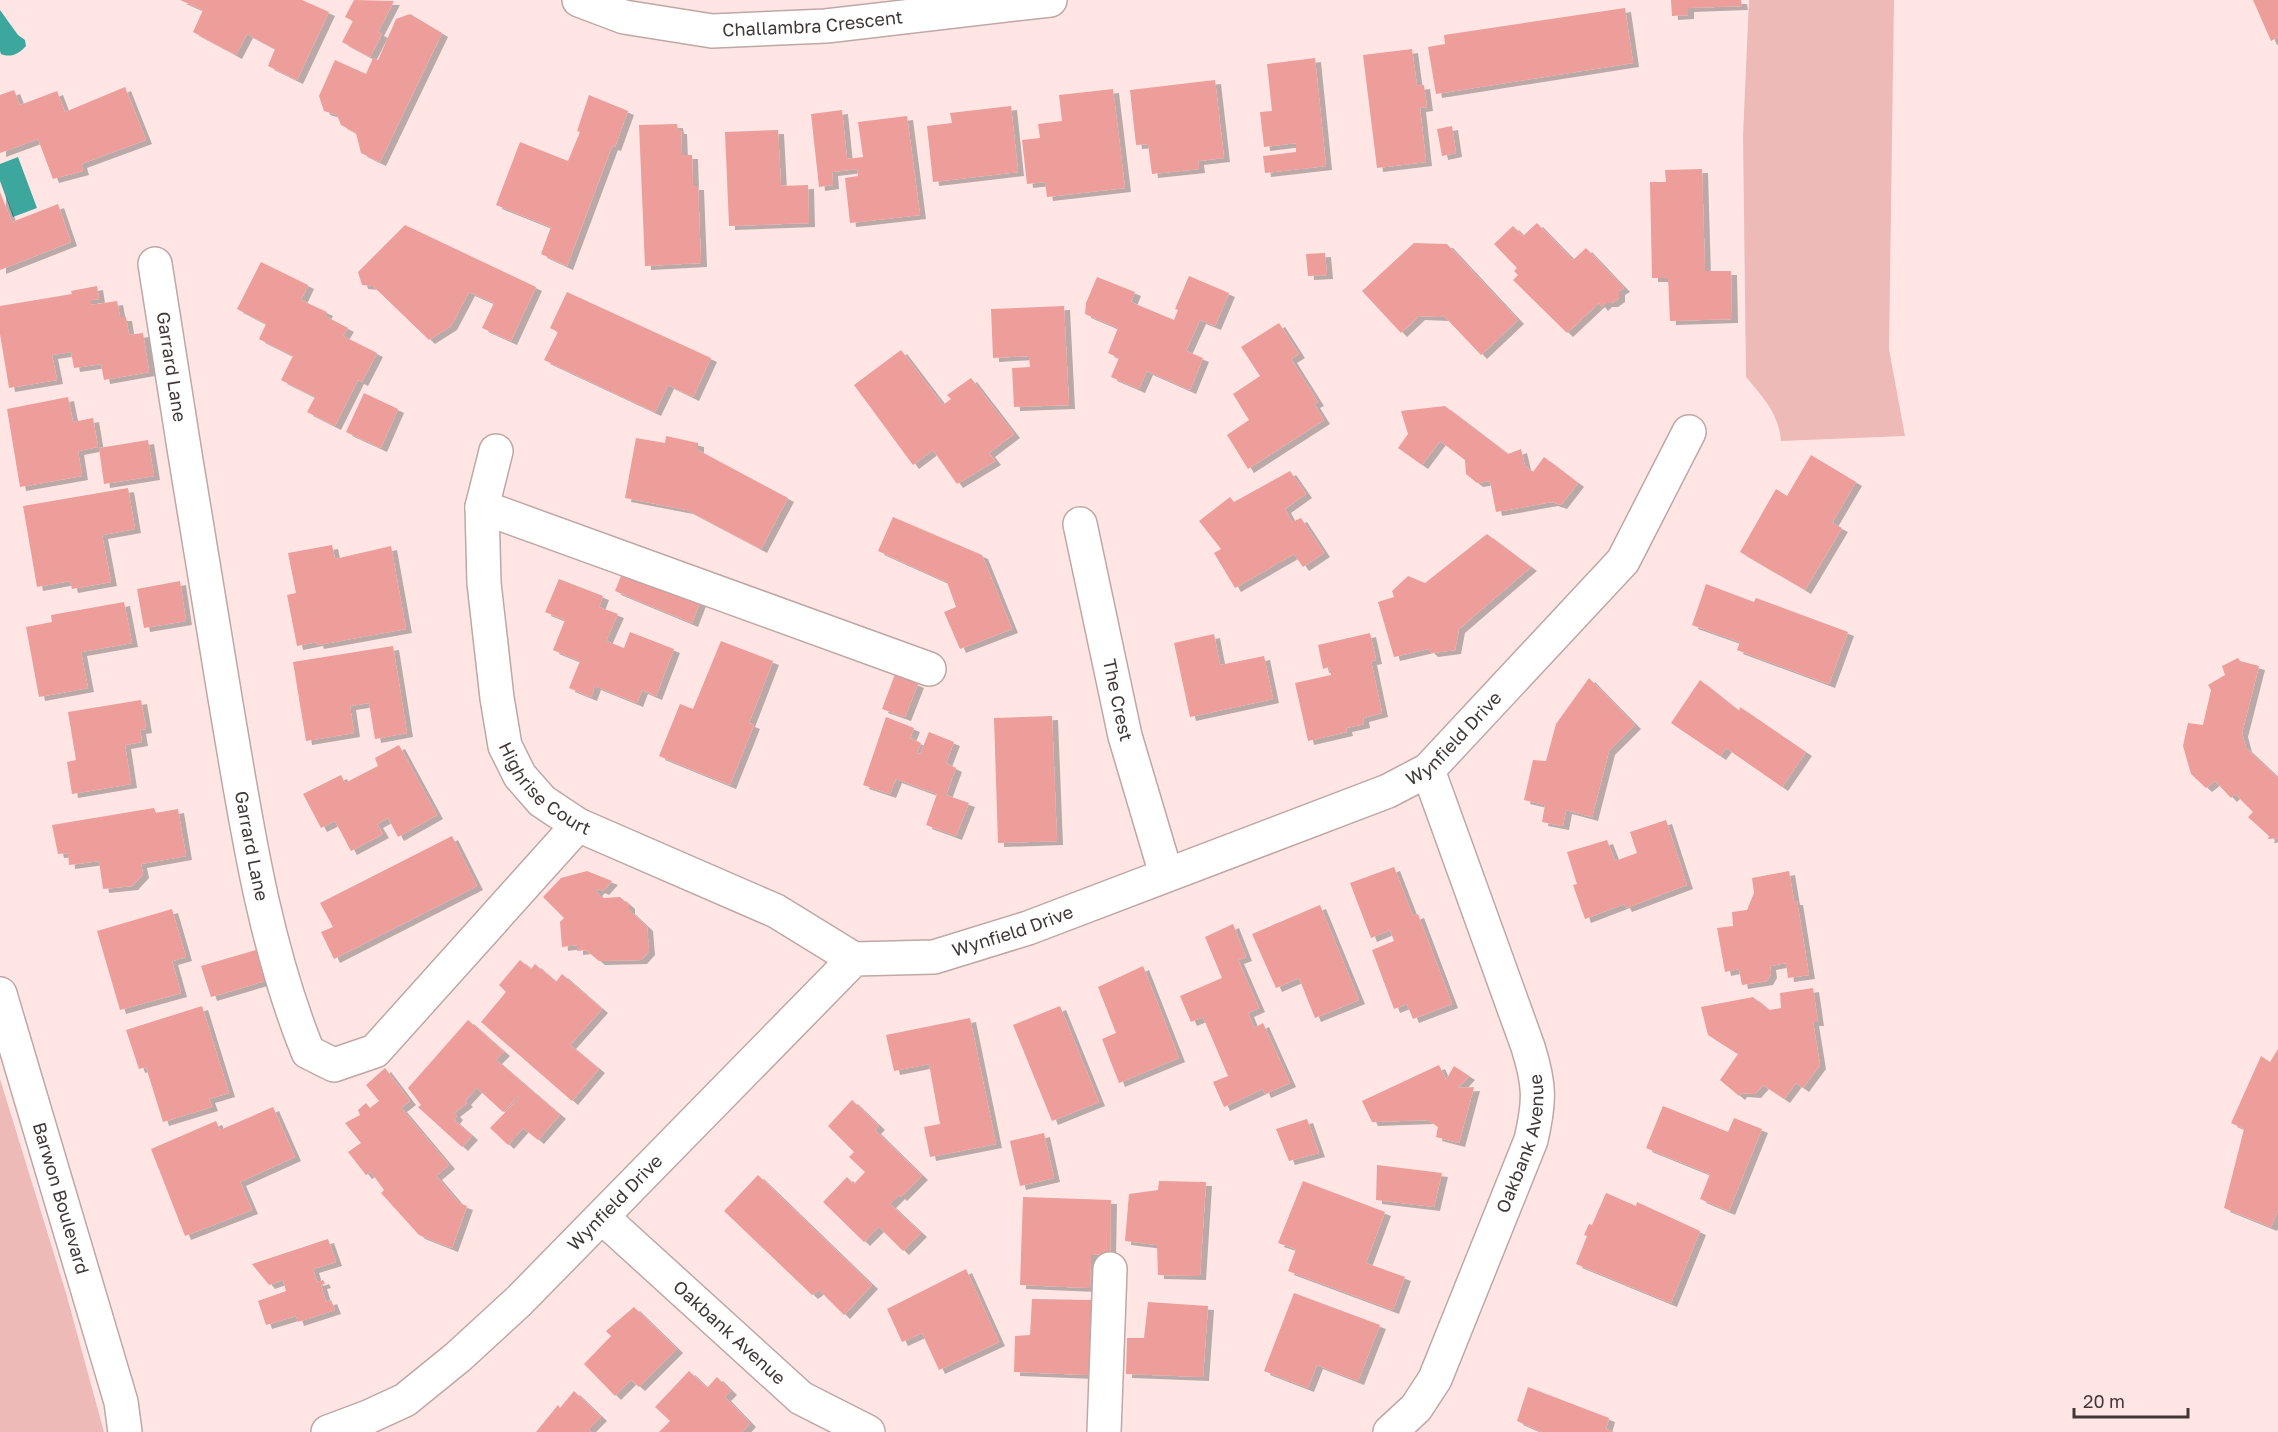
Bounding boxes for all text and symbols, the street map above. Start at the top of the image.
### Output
street label: Challambra Crescent [722,5,904,41]
street label: Garrard Lane [153,310,192,423]
street label: The Crest [1099,657,1138,744]
street label: Wynfield Drive [1402,686,1506,790]
street label: Highrise Court [495,738,594,839]
street label: Garrard Lane [231,789,274,903]
street label: Wynfield Drive [949,900,1076,961]
street label: Oakbank Avenue [1491,1073,1548,1216]
street label: Barwon Boulevard [29,1119,94,1277]
street label: Wynfield Drive [563,1149,666,1255]
street label: Oakbank Avenue [669,1275,791,1389]
scale bar [2074,1381,2188,1419]
text: 20 m [2083,1390,2125,1412]

